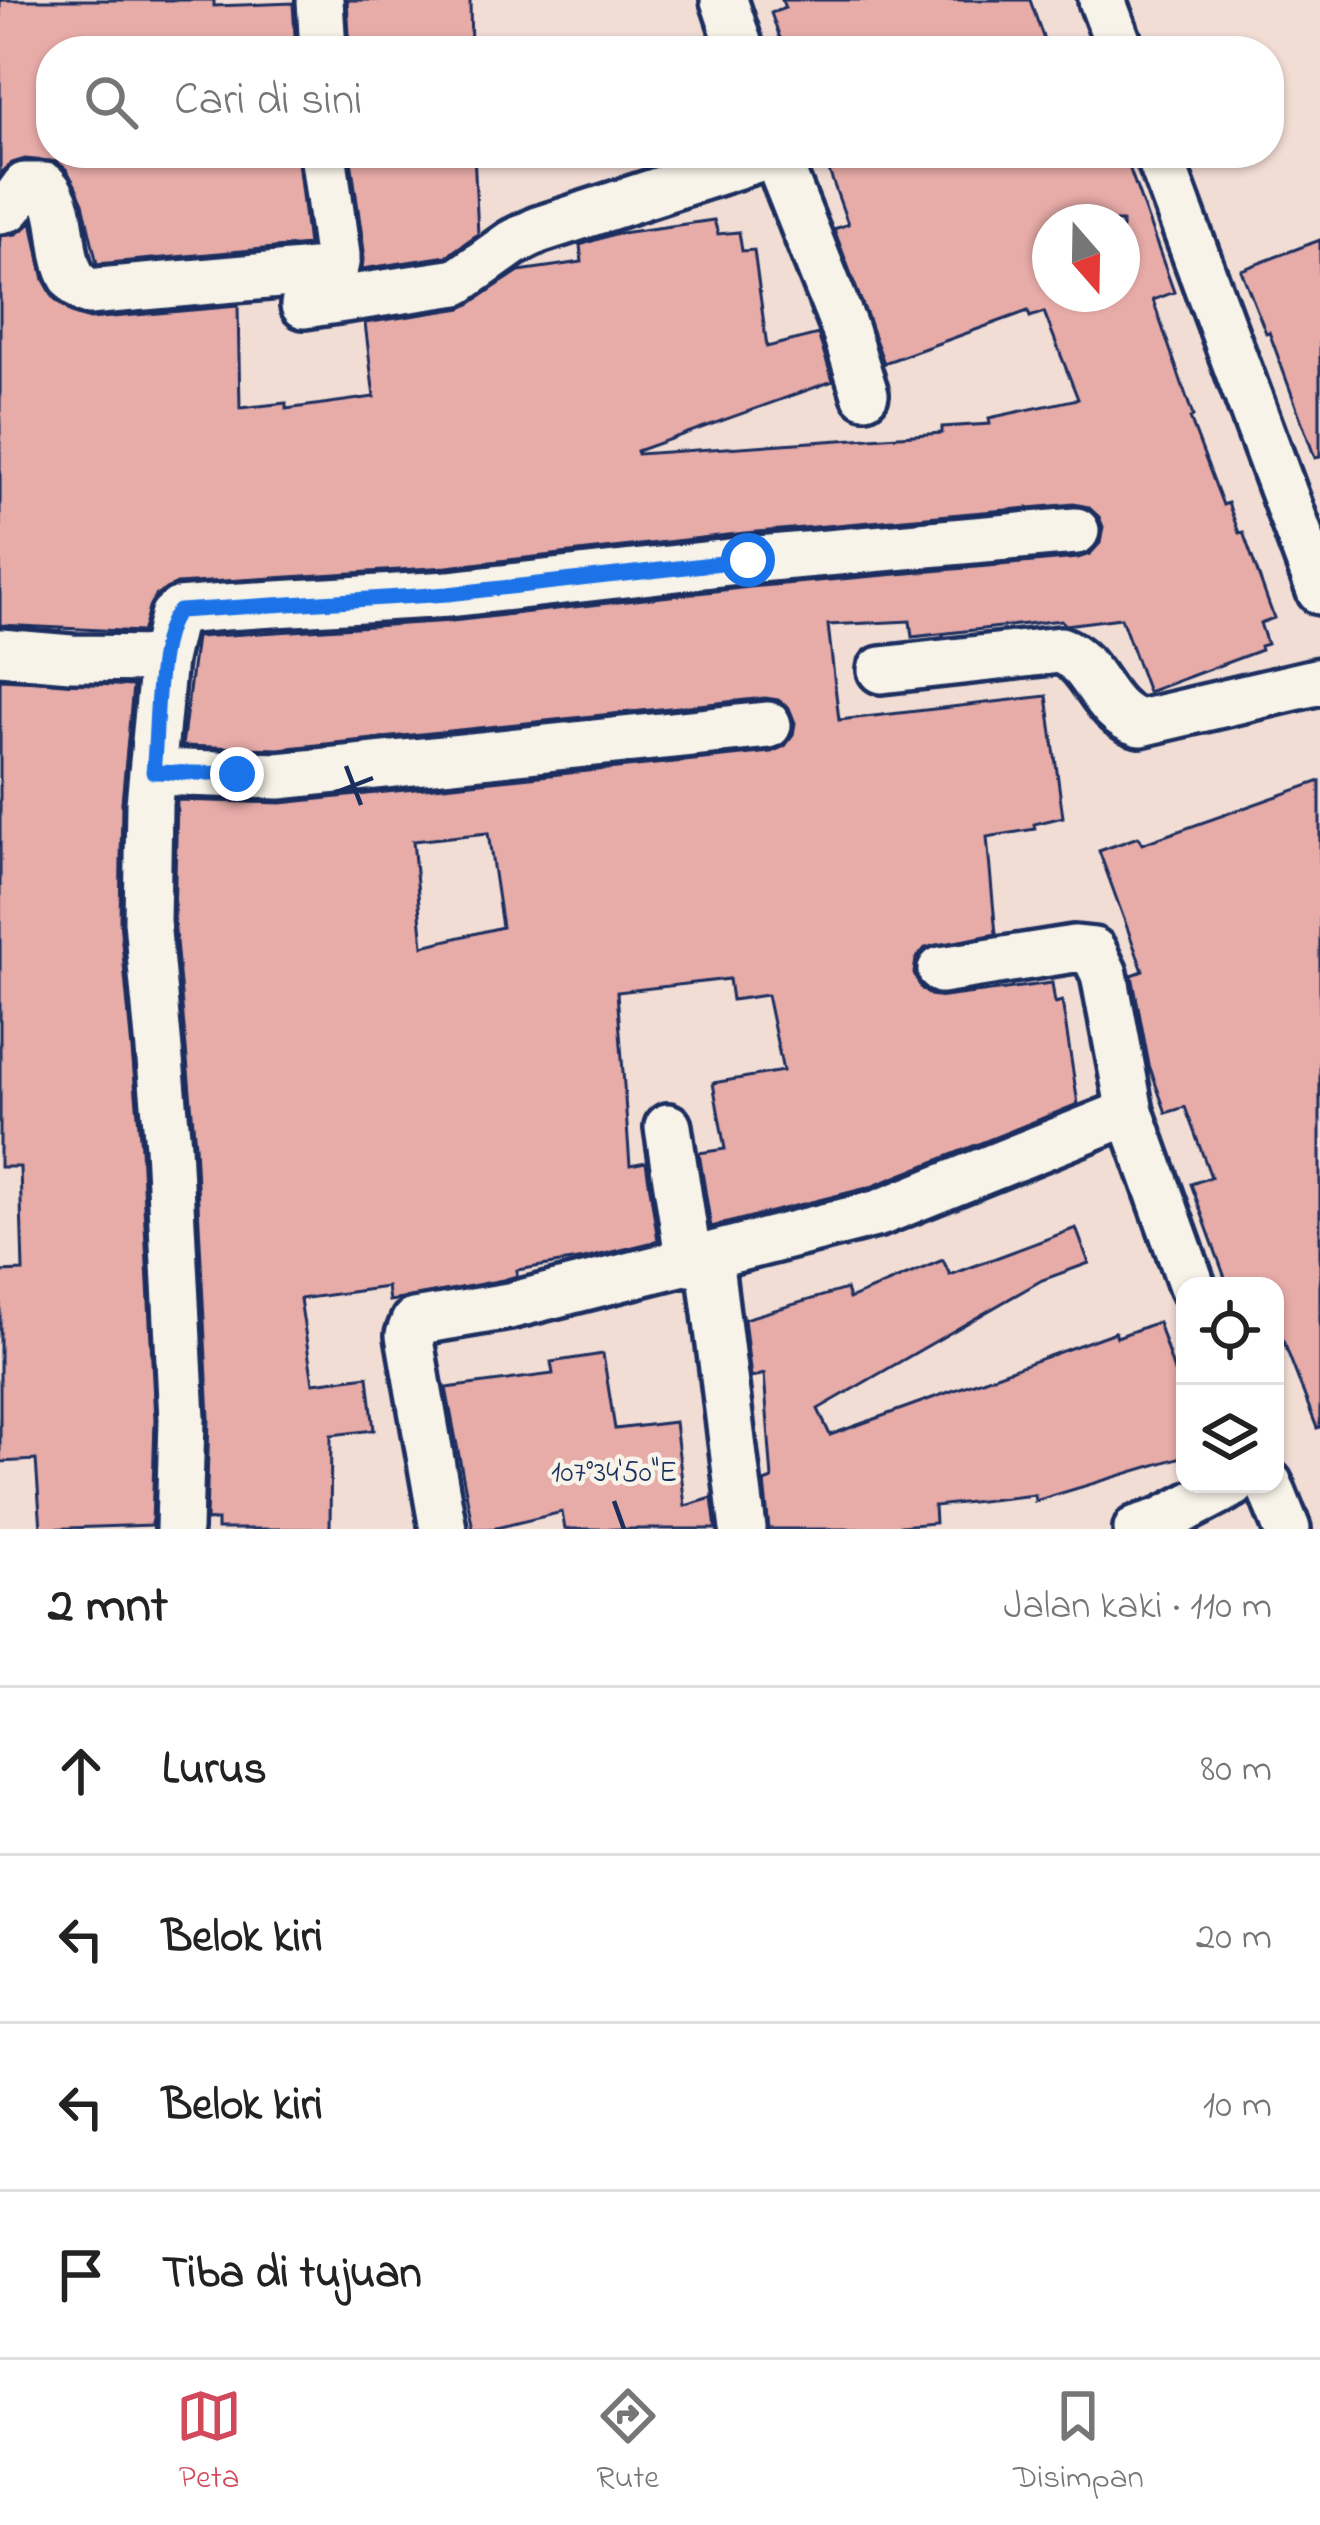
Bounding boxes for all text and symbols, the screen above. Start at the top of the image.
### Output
search box [36,36,1284,168]
icon: search [78,69,144,135]
text: Cari di sini [174,69,362,135]
north arrow [1032,204,1140,312]
route start [721,533,775,587]
route end [210,747,264,801]
map controls [1176,1277,1284,1493]
button: locate [1176,1277,1284,1385]
button: layers [1176,1385,1284,1493]
text: 107°34'50"E [551,1452,677,1496]
text: 2 mnt [48,1570,168,1645]
text: Jalan kaki · 110 m [1004,1579,1272,1636]
icon: ahead [48,1738,114,1804]
text: Lurus [162,1738,267,1804]
text: 80 m [1201,1742,1272,1799]
icon: left [48,1906,114,1972]
text: Belok kiri [162,1906,323,1972]
text: 20 m [1196,1910,1272,1967]
icon: left [48,2074,114,2140]
text: Belok kiri [162,2074,323,2140]
text: 10 m [1203,2078,1272,2135]
icon: arrive [48,2242,114,2308]
text: Tiba di tujuan [162,2242,422,2308]
tab: Peta [176,2383,242,2503]
tab: Rute [595,2383,661,2503]
tab: Disimpan [1013,2383,1144,2503]

